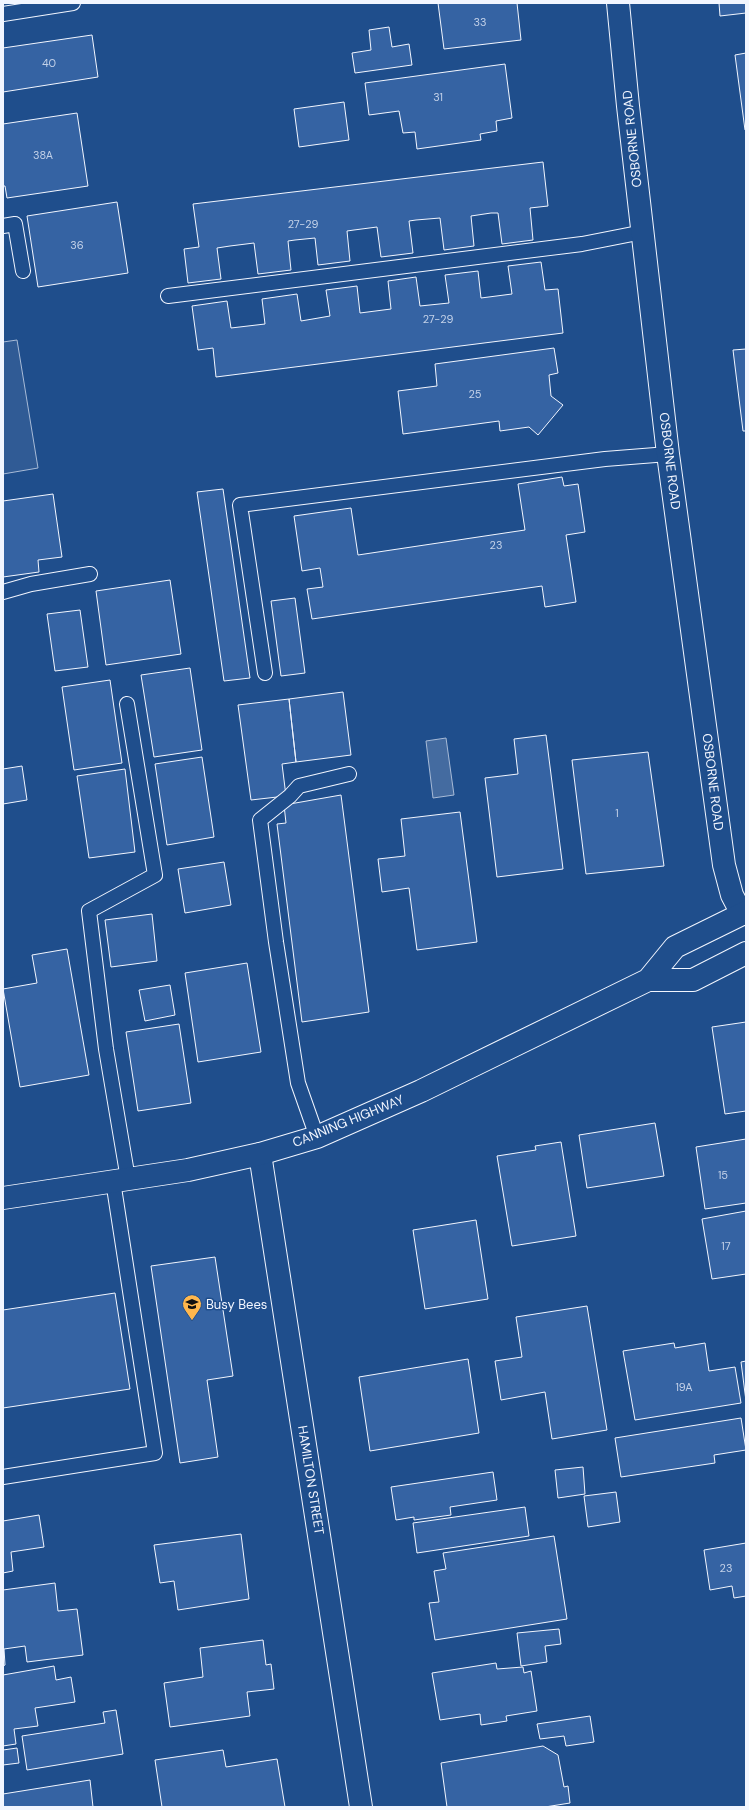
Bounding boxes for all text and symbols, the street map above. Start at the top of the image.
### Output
house number: 33 [473,15,487,29]
house number: 40 [42,56,56,70]
street label: OSBORNE ROAD [618,89,646,188]
house number: 31 [433,90,443,104]
house number: 38A [33,148,53,162]
house number: 27-29 [288,217,318,231]
house number: 36 [70,238,84,252]
house number: 27-29 [423,312,453,326]
house number: 25 [468,387,482,401]
street label: OSBORNE ROAD [656,411,684,511]
house number: 23 [490,538,502,552]
street label: OSBORNE ROAD [699,732,727,832]
house number: 1 [615,806,619,820]
street label: CANNING HIGHWAY [290,1091,407,1151]
house number: 15 [718,1168,728,1182]
house number: 17 [721,1239,731,1253]
school or university icon: Busy Bees [181,1293,203,1321]
place label: Busy Bees [206,1296,267,1313]
house number: 19A [675,1380,693,1394]
street label: HAMILTON STREET [294,1424,328,1536]
house number: 23 [720,1561,732,1575]

